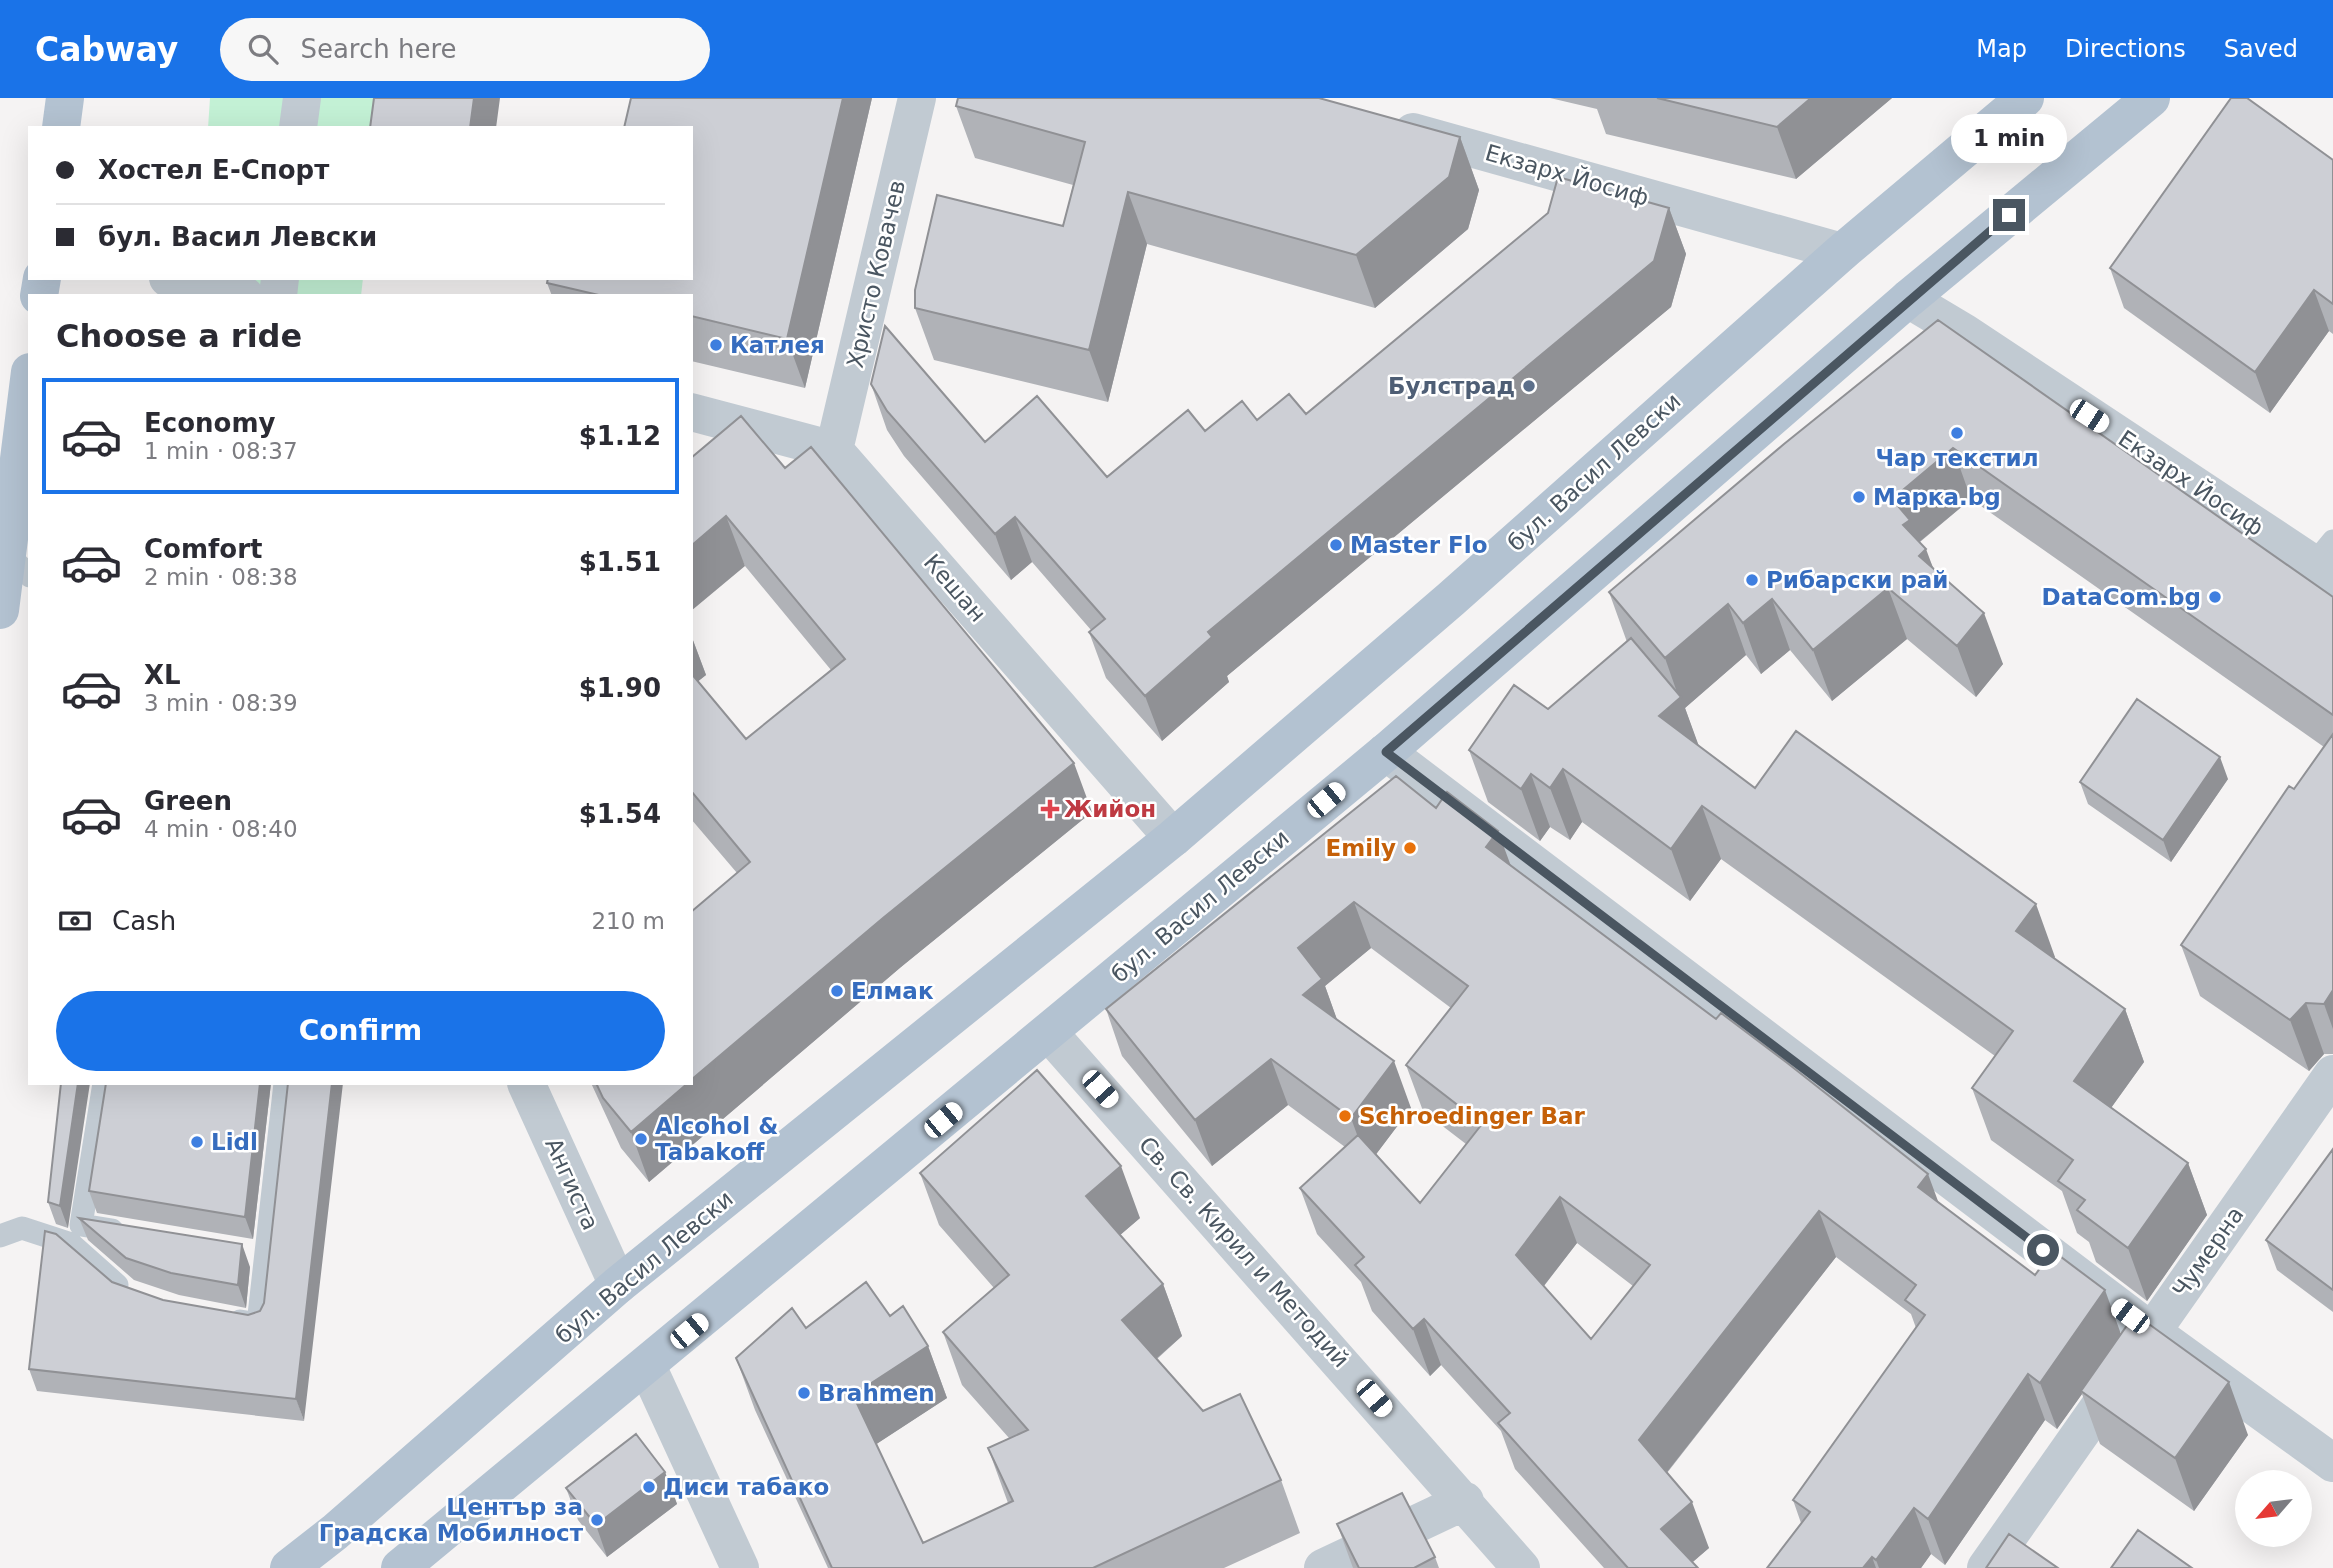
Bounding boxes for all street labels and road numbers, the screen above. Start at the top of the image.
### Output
street label: Екзарх Йосиф [1482,138,1652,211]
street label: Христо Ковачев [842,177,910,371]
street label: бул. Васил Левски [1502,388,1686,556]
street label: Екзарх Йосиф [2114,424,2269,541]
street label: Кешан [919,549,991,627]
street label: бул. Васил Левски [1106,824,1294,988]
street label: Св. Св. Кирил и Методий [1134,1132,1354,1372]
street label: Ангиста [540,1134,604,1234]
street label: бул. Васил Левски [550,1185,738,1349]
street label: Чумерна [2167,1202,2249,1302]

